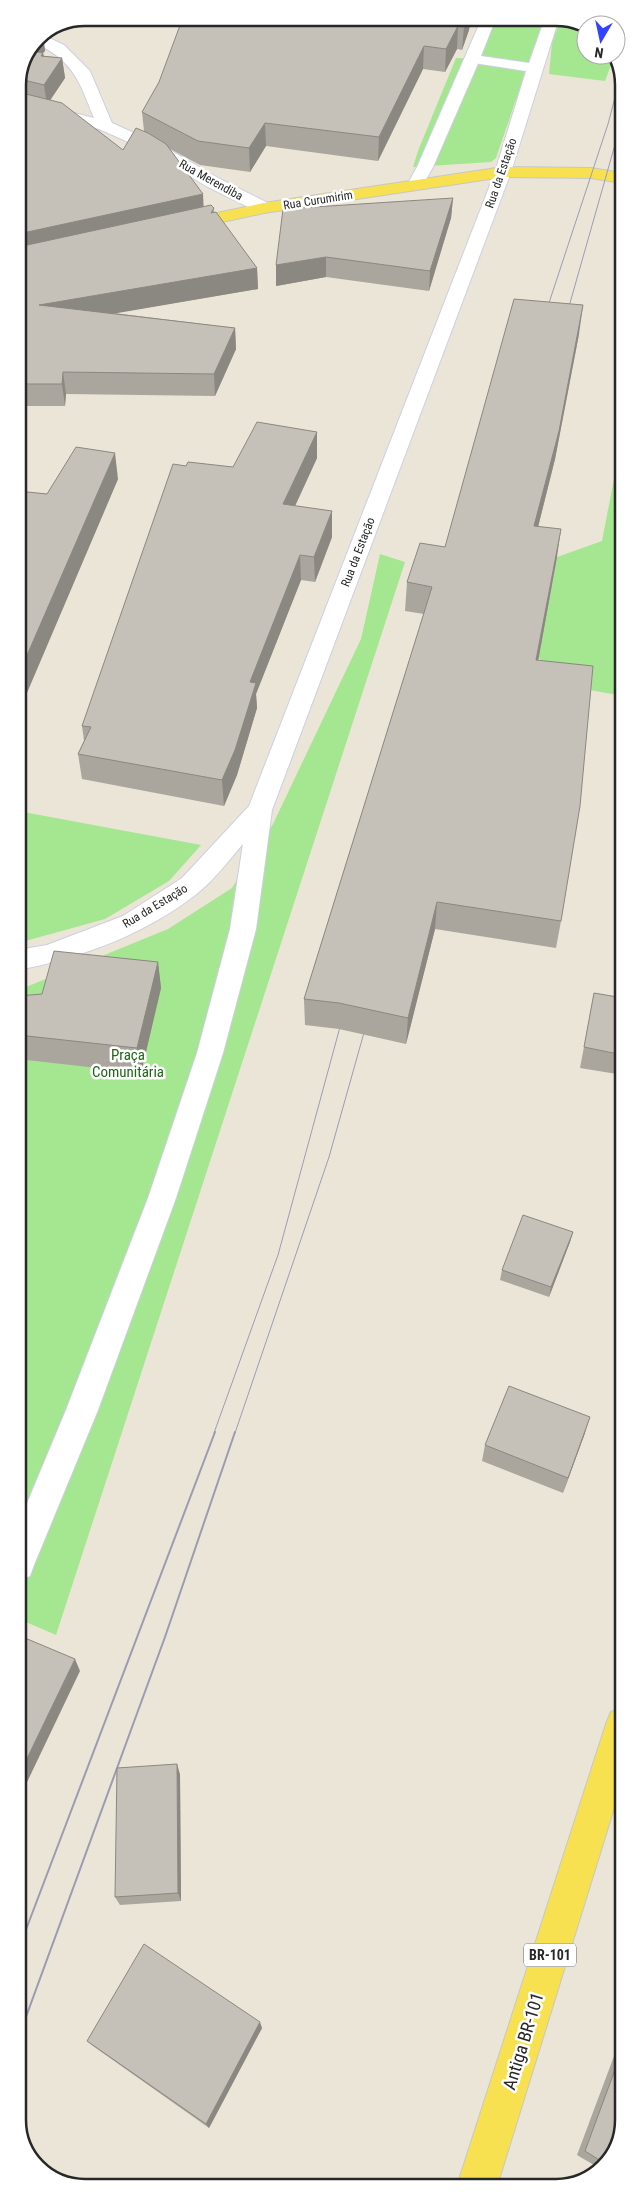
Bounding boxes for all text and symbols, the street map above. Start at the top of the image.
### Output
north arrow [576,15,626,65]
text: N [593,44,604,61]
street label: Rua da Estação [482,136,520,210]
street label: Rua Merendiba [177,157,246,203]
street label: Rua Curumirim [282,188,354,212]
street label: Rua da Estação [338,515,378,589]
street label: Rua da Estação [120,881,190,931]
park label: Praça Comunitária [92,1046,164,1081]
road number: BR-101 [524,1944,576,1966]
street label: Antiga BR-101 [498,1990,548,2092]

